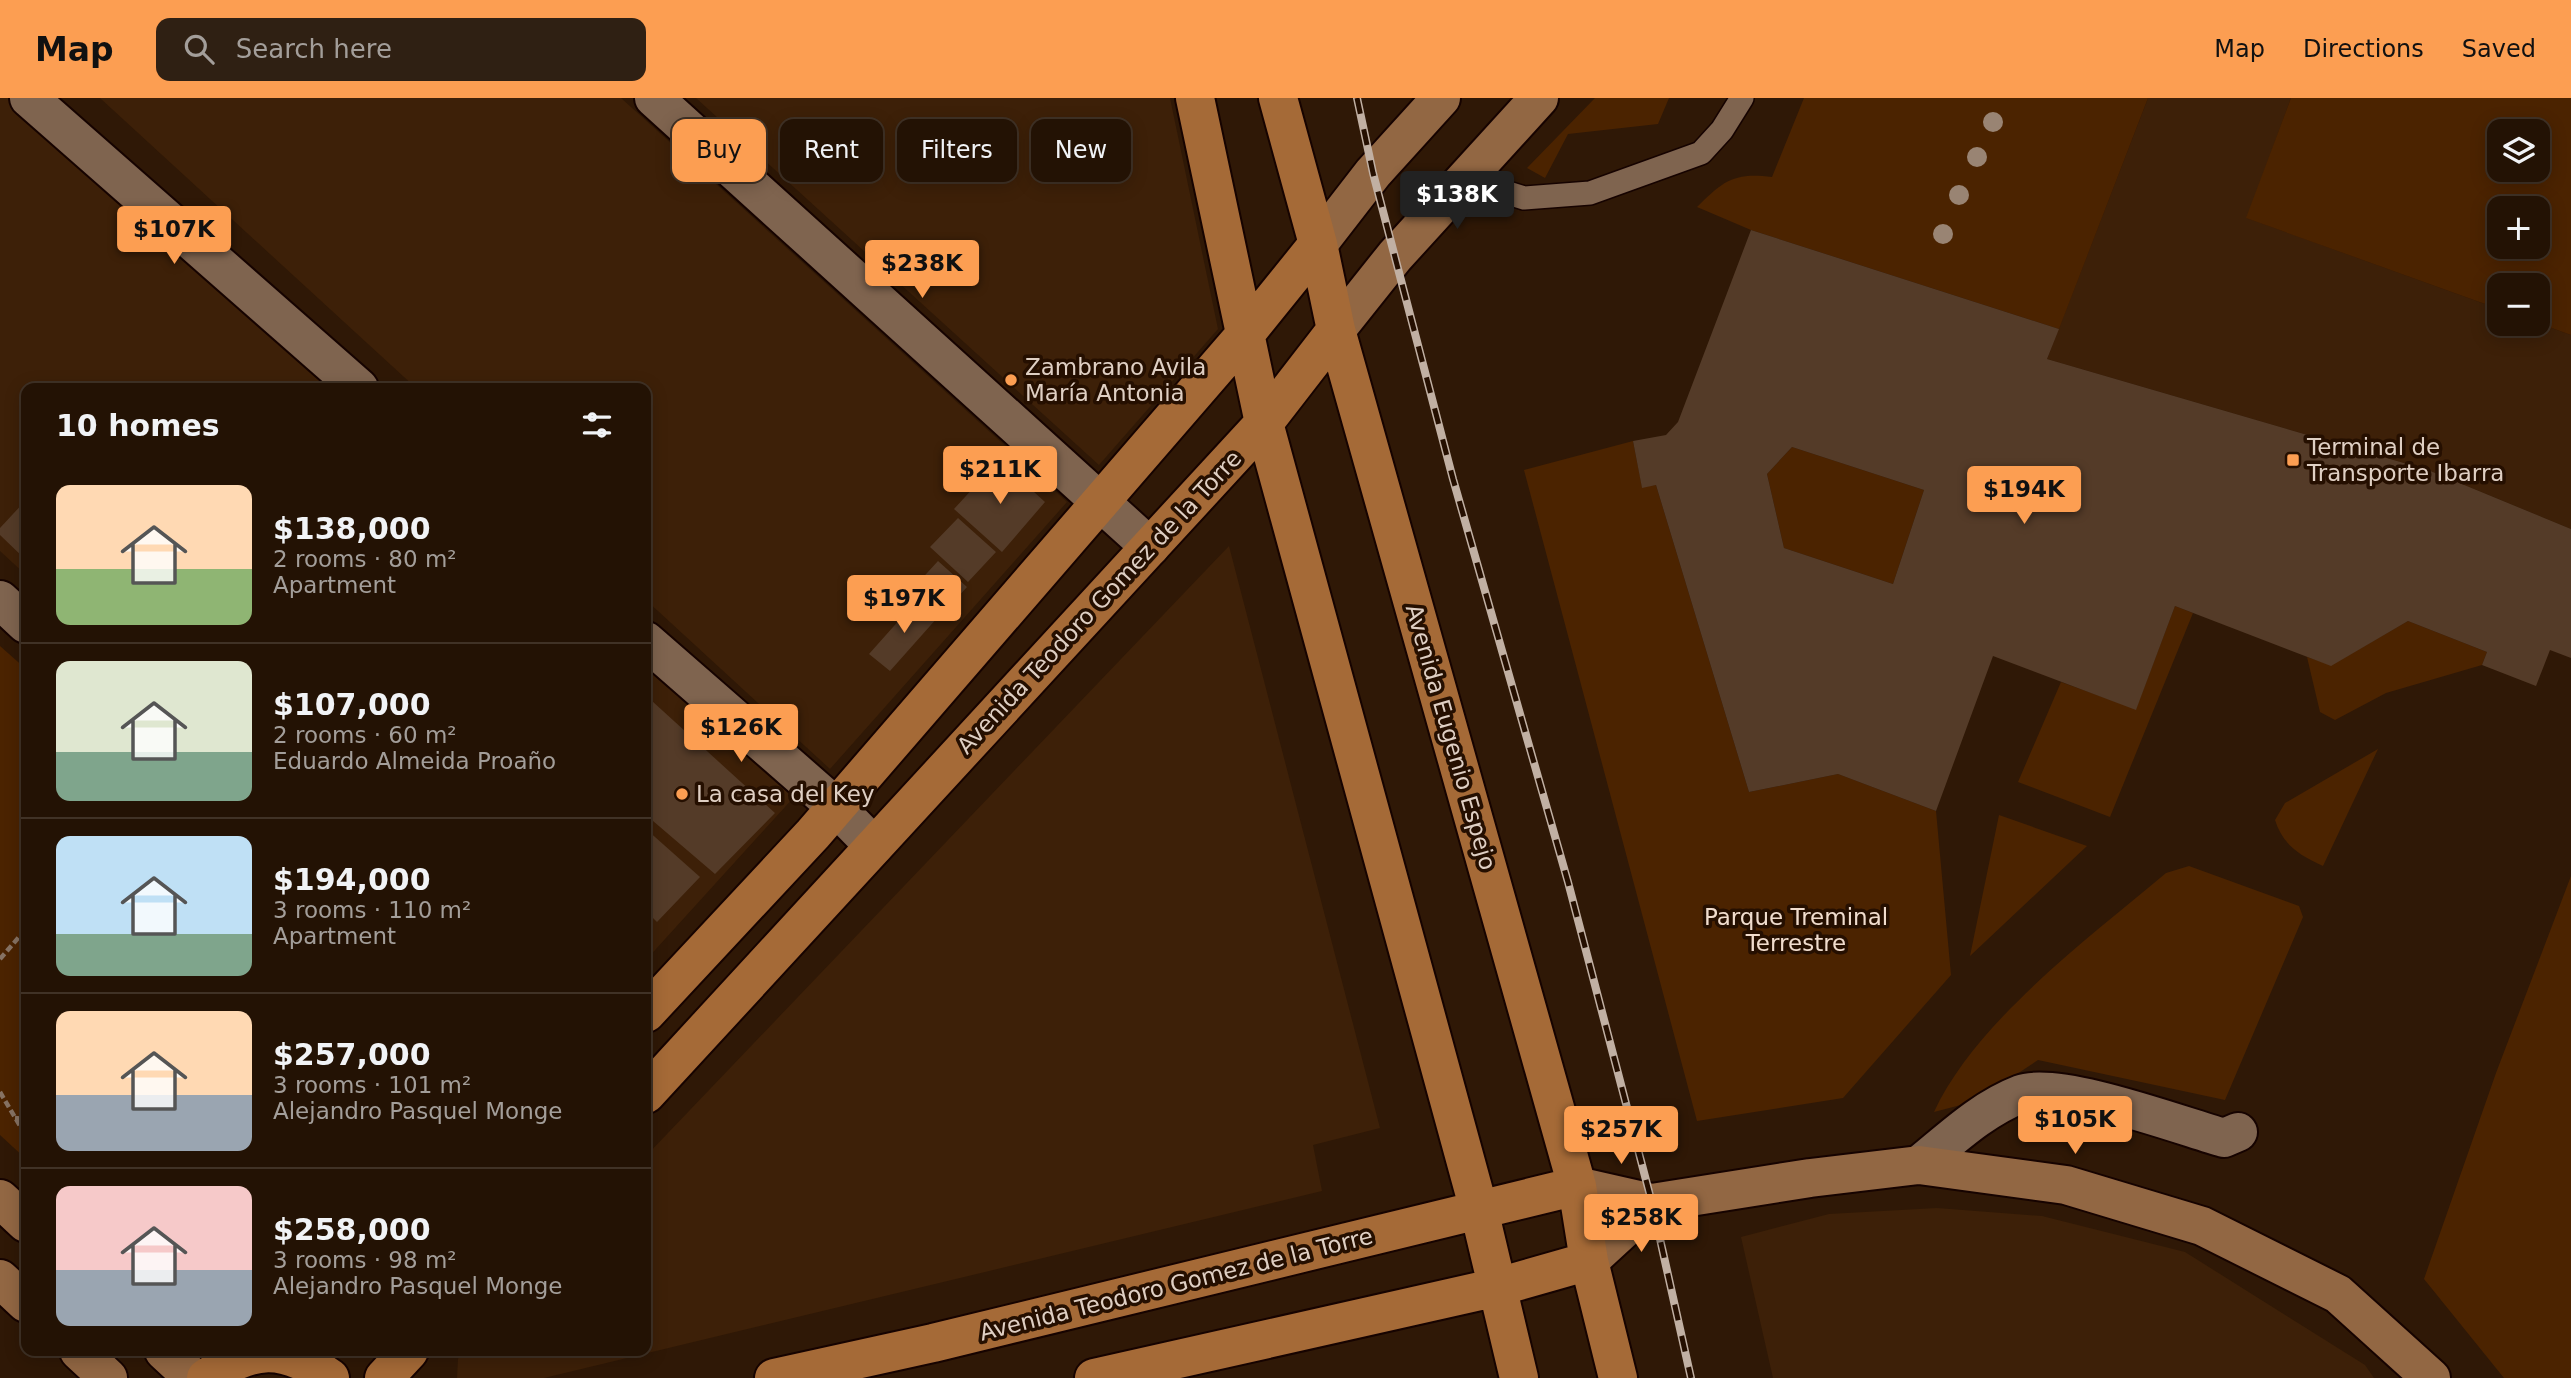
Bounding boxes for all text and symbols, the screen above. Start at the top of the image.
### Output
search box [156,18,646,81]
text: Map [35,30,114,69]
icon: search [180,30,218,68]
text: Search here [236,34,392,64]
text: Map [2214,35,2265,63]
text: Directions [2303,35,2424,63]
text: Saved [2462,35,2536,63]
chip: Buy [672,119,766,182]
chip: Rent [780,119,883,182]
chip: Filters [897,119,1017,182]
chip: New [1031,119,1131,182]
map controls [2487,119,2550,336]
button: layers [2487,119,2550,182]
pin: $138K [1408,172,1506,231]
text: $138K [1416,181,1498,207]
button: + [2487,196,2550,259]
pin: $107K [125,206,223,266]
text: $107K [133,216,215,242]
pin: $238K [873,240,971,300]
text: $238K [881,250,963,276]
button: − [2487,273,2550,336]
place label: Zambrano Avila María Antonia [1025,354,1206,406]
marker: Zambrano Avila María Antonia [1003,372,1019,388]
icon: filters [578,406,616,444]
text: 10 homes [56,408,220,443]
place label: Terminal de Transporte Ibarra [2306,434,2504,486]
street label: Avenida Teodoro Gomez de la Torre [952,445,1246,759]
pin: $211K [951,446,1049,506]
marker: Terminal de Transporte Ibarra [2285,452,2301,468]
text: $211K [959,456,1041,482]
pin: $194K [1975,466,2073,526]
text: $194K [1983,476,2065,502]
text: $138,000 [273,511,431,546]
icon: home [112,513,196,597]
text: 2 rooms · 80 m² [273,546,457,572]
text: Apartment [273,572,396,598]
pin: $197K [855,575,953,635]
text: $197K [863,585,945,611]
street label: Avenida Eugenio Espejo [1401,601,1501,873]
text: $107,000 [273,687,431,722]
icon: home [112,689,196,773]
pin: $126K [692,704,790,764]
text: $126K [700,714,782,740]
text: 2 rooms · 60 m² [273,722,457,748]
text: Eduardo Almeida Proaño [273,748,556,774]
place label: La casa del Key [696,781,875,807]
marker: La casa del Key [674,786,690,802]
text: $194,000 [273,862,431,897]
icon: home [112,864,196,948]
text: 3 rooms · 110 m² [273,897,471,923]
park label: Parque Treminal Terrestre [1704,904,1888,956]
text: Apartment [273,923,396,949]
text: $257,000 [273,1037,431,1072]
icon: home [112,1039,196,1123]
text: 3 rooms · 101 m² [273,1072,471,1098]
pin: $105K [2026,1096,2124,1156]
text: Alejandro Pasquel Monge [273,1098,562,1124]
text: $105K [2034,1106,2116,1132]
pin: $257K [1572,1107,1670,1166]
text: $257K [1580,1116,1662,1142]
pin: $258K [1592,1194,1690,1254]
text: $258K [1600,1204,1682,1230]
text: $258,000 [273,1212,431,1247]
icon: home [112,1214,196,1298]
street label: Avenida Teodoro Gomez de la Torre [977,1222,1375,1346]
text: 3 rooms · 98 m² [273,1247,457,1273]
text: Alejandro Pasquel Monge [273,1273,562,1299]

